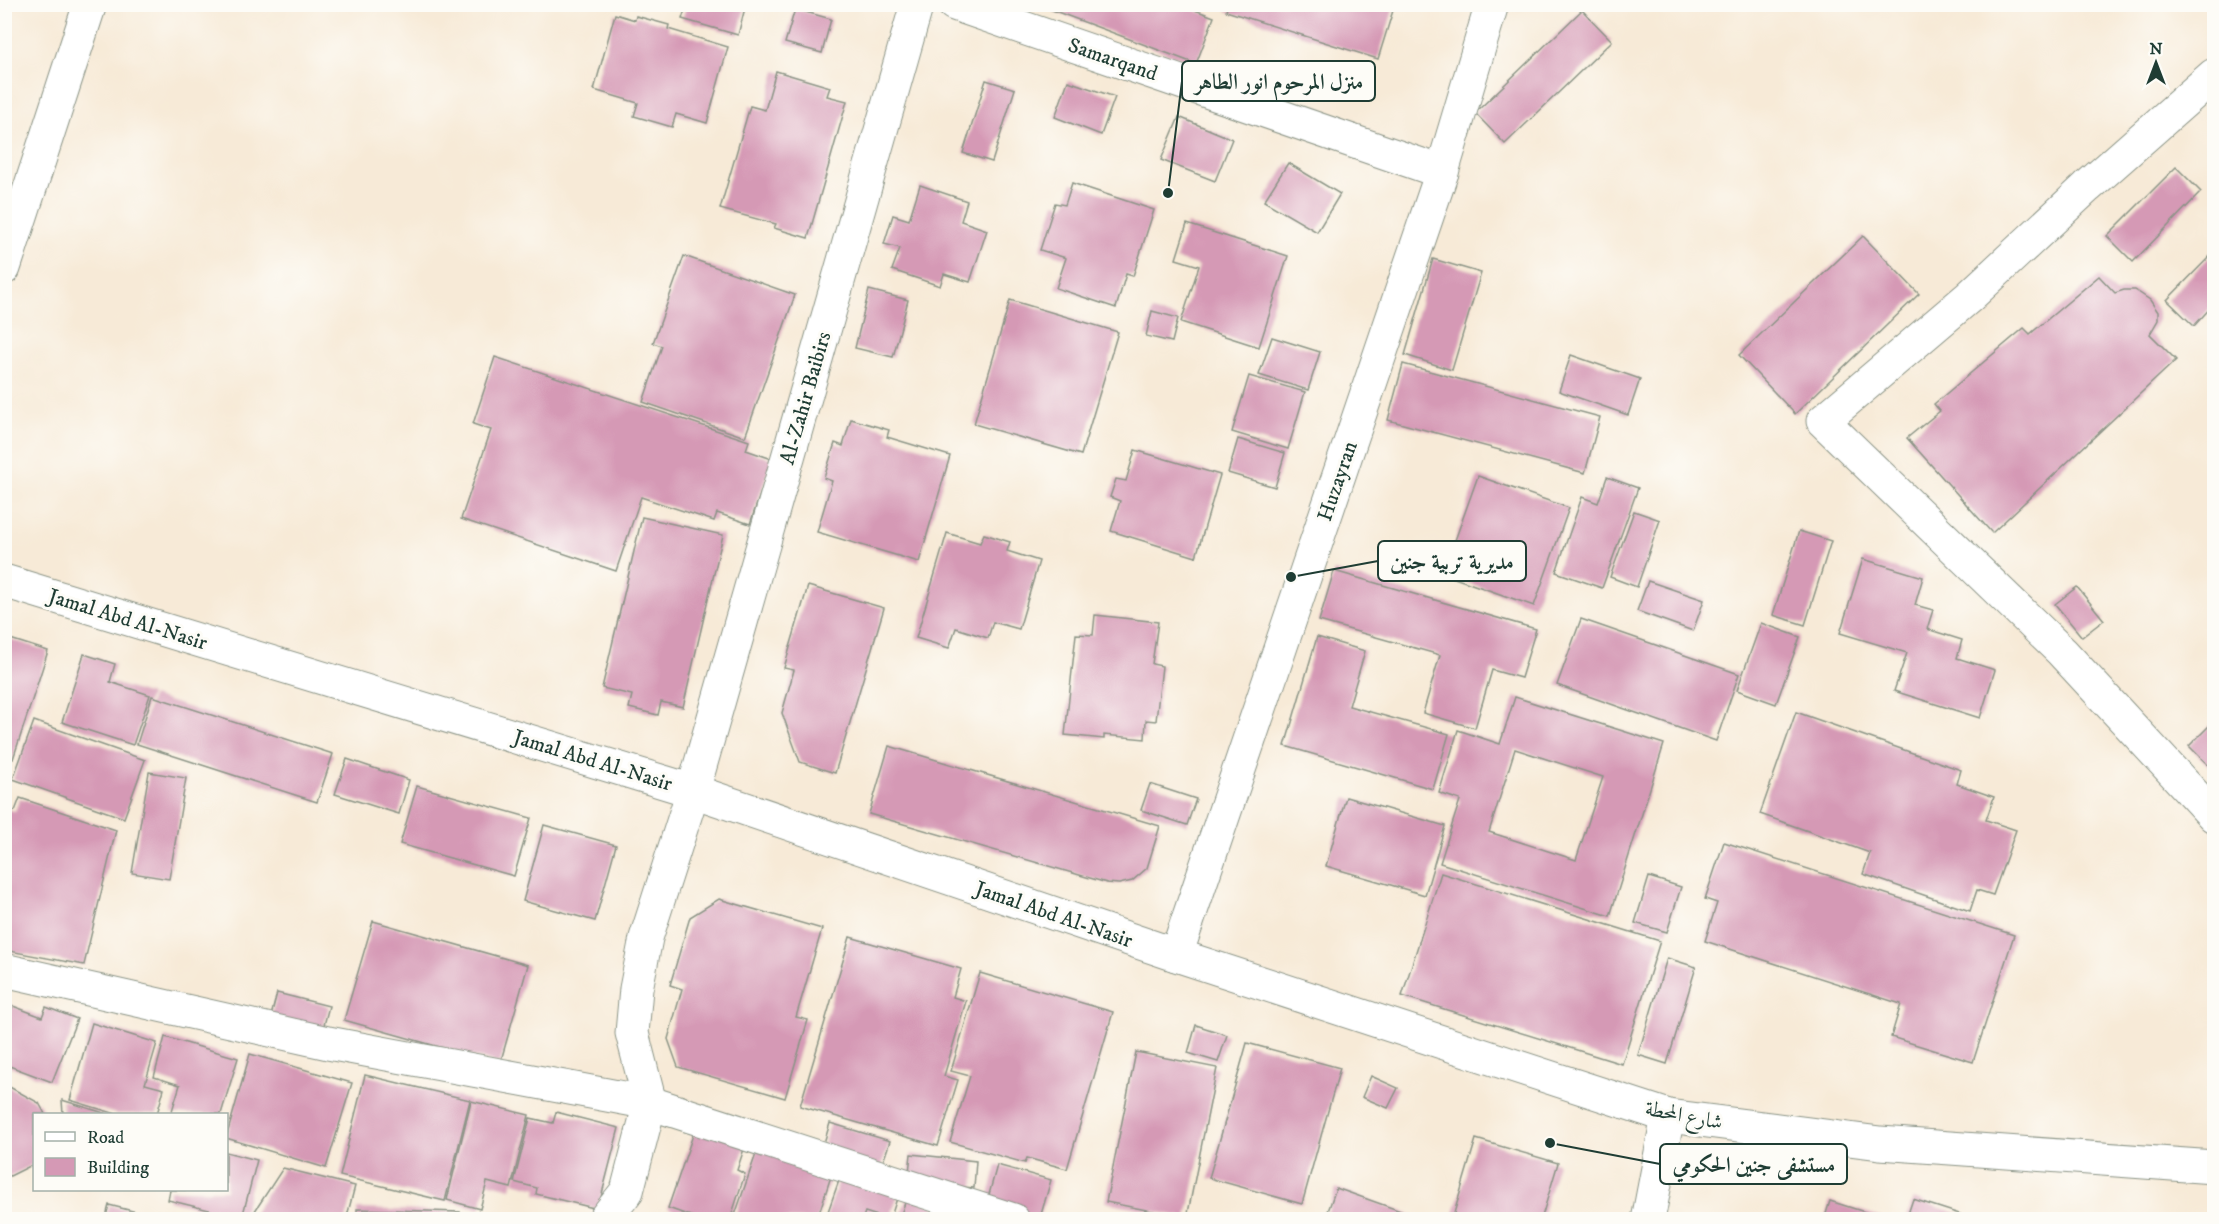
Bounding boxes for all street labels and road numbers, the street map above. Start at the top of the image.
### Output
street label: Samarqand [1064,33,1161,88]
street label: Al-Zahir Baibirs [775,329,837,468]
street label: Huzayran [1312,438,1364,525]
street label: Jamal Abd Al-Nasir [43,583,210,657]
street label: Jamal Abd Al-Nasir [508,724,675,798]
street label: Jamal Abd Al-Nasir [970,875,1136,954]
street label: شارع المحطة [1642,1096,1725,1140]

